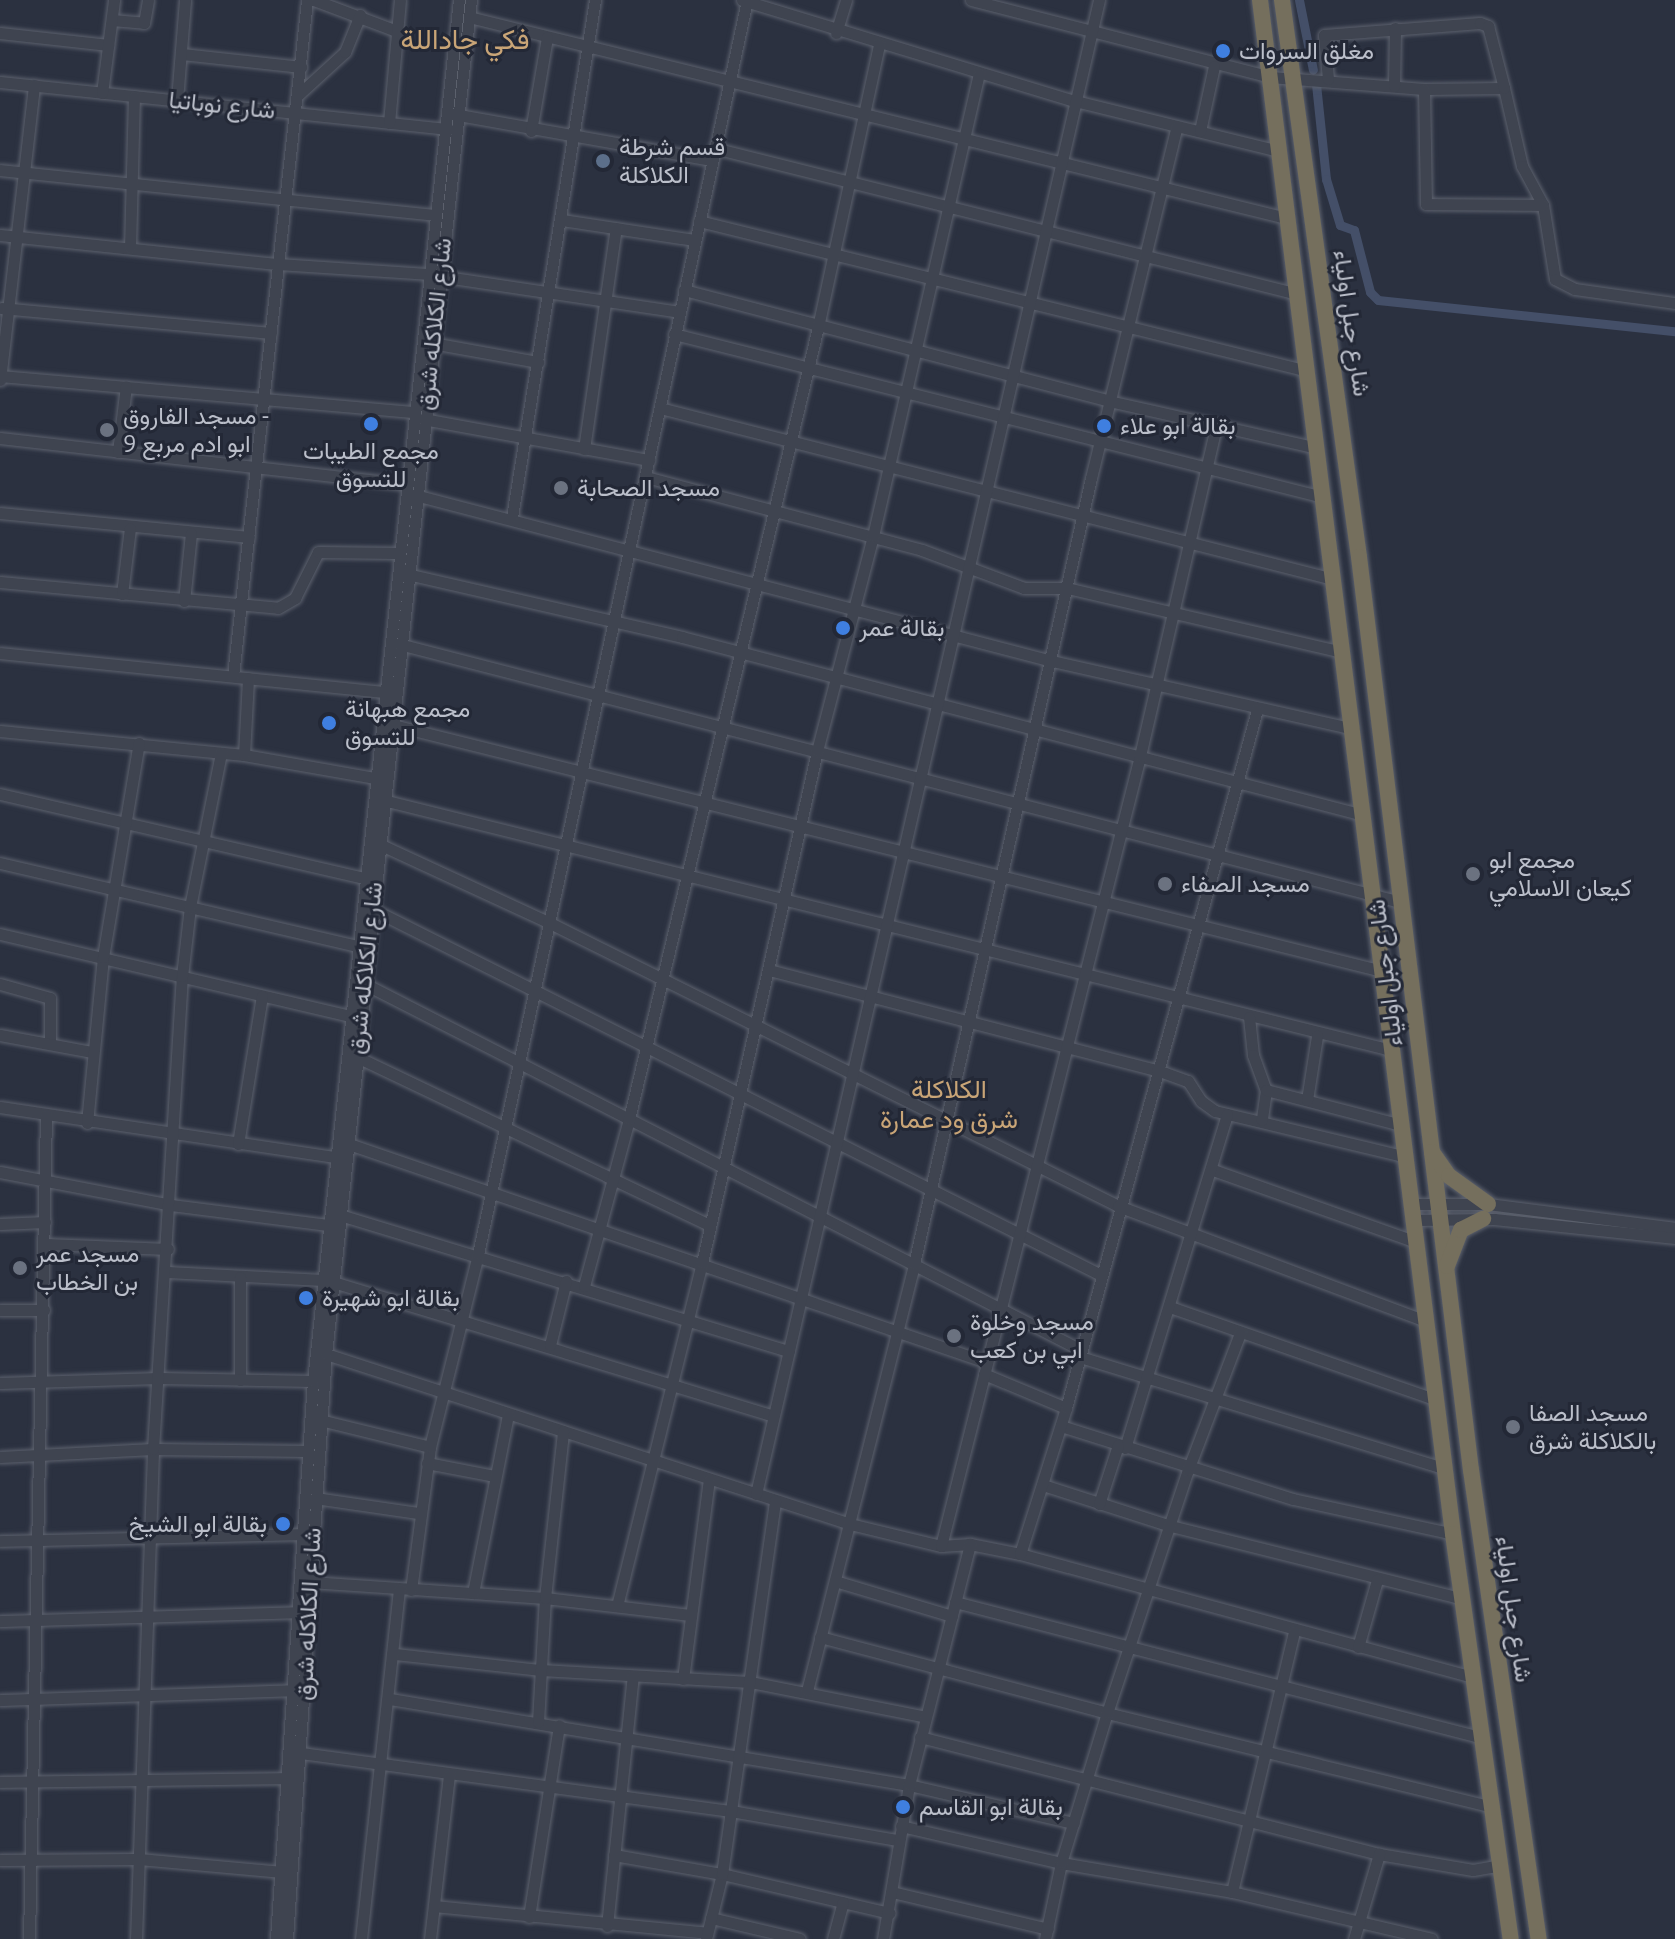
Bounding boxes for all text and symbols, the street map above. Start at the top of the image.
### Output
district label: فكي جاداللة [400,22,530,56]
place label: مغلق السروات [1239,37,1374,65]
marker: مغلق السروات [1214,42,1232,60]
street label: شارع نوباتيا [167,85,277,125]
place label: قسم شرطة الكلاكلة [619,133,725,189]
marker: قسم شرطة الكلاكلة [594,152,612,170]
street label: شارع الكلاكله شرق [411,236,457,412]
street label: شارع جبل اولياء [1327,248,1377,398]
place label: مسجد الفاروق - ابو ادم مربع 9 [123,402,269,458]
place label: بقالة ابو علاء [1120,412,1236,440]
marker: مجمع الطيبات للتسوق [362,415,380,433]
marker: بقالة ابو علاء [1095,417,1113,435]
marker: مسجد الفاروق - ابو ادم مربع 9 [98,421,116,439]
place label: مجمع الطيبات للتسوق [303,437,439,493]
place label: مسجد الصحابة [577,474,720,502]
marker: مسجد الصحابة [552,479,570,497]
place label: بقالة عمر [859,614,945,642]
marker: بقالة عمر [834,619,852,637]
place label: مجمع هبهانة للتسوق [345,695,470,751]
marker: مجمع هبهانة للتسوق [320,714,338,732]
place label: مجمع ابو كيعان الاسلامي [1489,846,1632,902]
marker: مجمع ابو كيعان الاسلامي [1464,865,1482,883]
place label: مسجد الصفاء [1181,870,1310,898]
marker: مسجد الصفاء [1156,875,1174,893]
street label: شارع الكلاكله شرق [342,880,388,1056]
street label: شارع جبل اولياء [1362,898,1408,1048]
district label: الكلاكلة شرق ود عمارة [880,1073,1018,1134]
place label: مسجد عمر بن الخطاب [36,1240,139,1296]
marker: مسجد عمر بن الخطاب [11,1259,29,1277]
place label: بقالة ابو شهيرة [322,1284,460,1312]
marker: بقالة ابو شهيرة [297,1289,315,1307]
place label: مسجد وخلوة ابي بن كعب [970,1308,1094,1364]
marker: مسجد وخلوة ابي بن كعب [945,1327,963,1345]
place label: مسجد الصفا بالكلاكلة شرق [1529,1399,1656,1455]
marker: مسجد الصفا بالكلاكلة شرق [1504,1418,1522,1436]
place label: بقالة ابو الشيخ [129,1510,267,1538]
marker: بقالة ابو الشيخ [274,1515,292,1533]
street label: شارع الكلاكله شرق [289,1527,327,1701]
street label: شارع جبل اولياء [1489,1534,1539,1684]
place label: بقالة ابو القاسم [919,1793,1063,1821]
marker: بقالة ابو القاسم [894,1798,912,1816]

